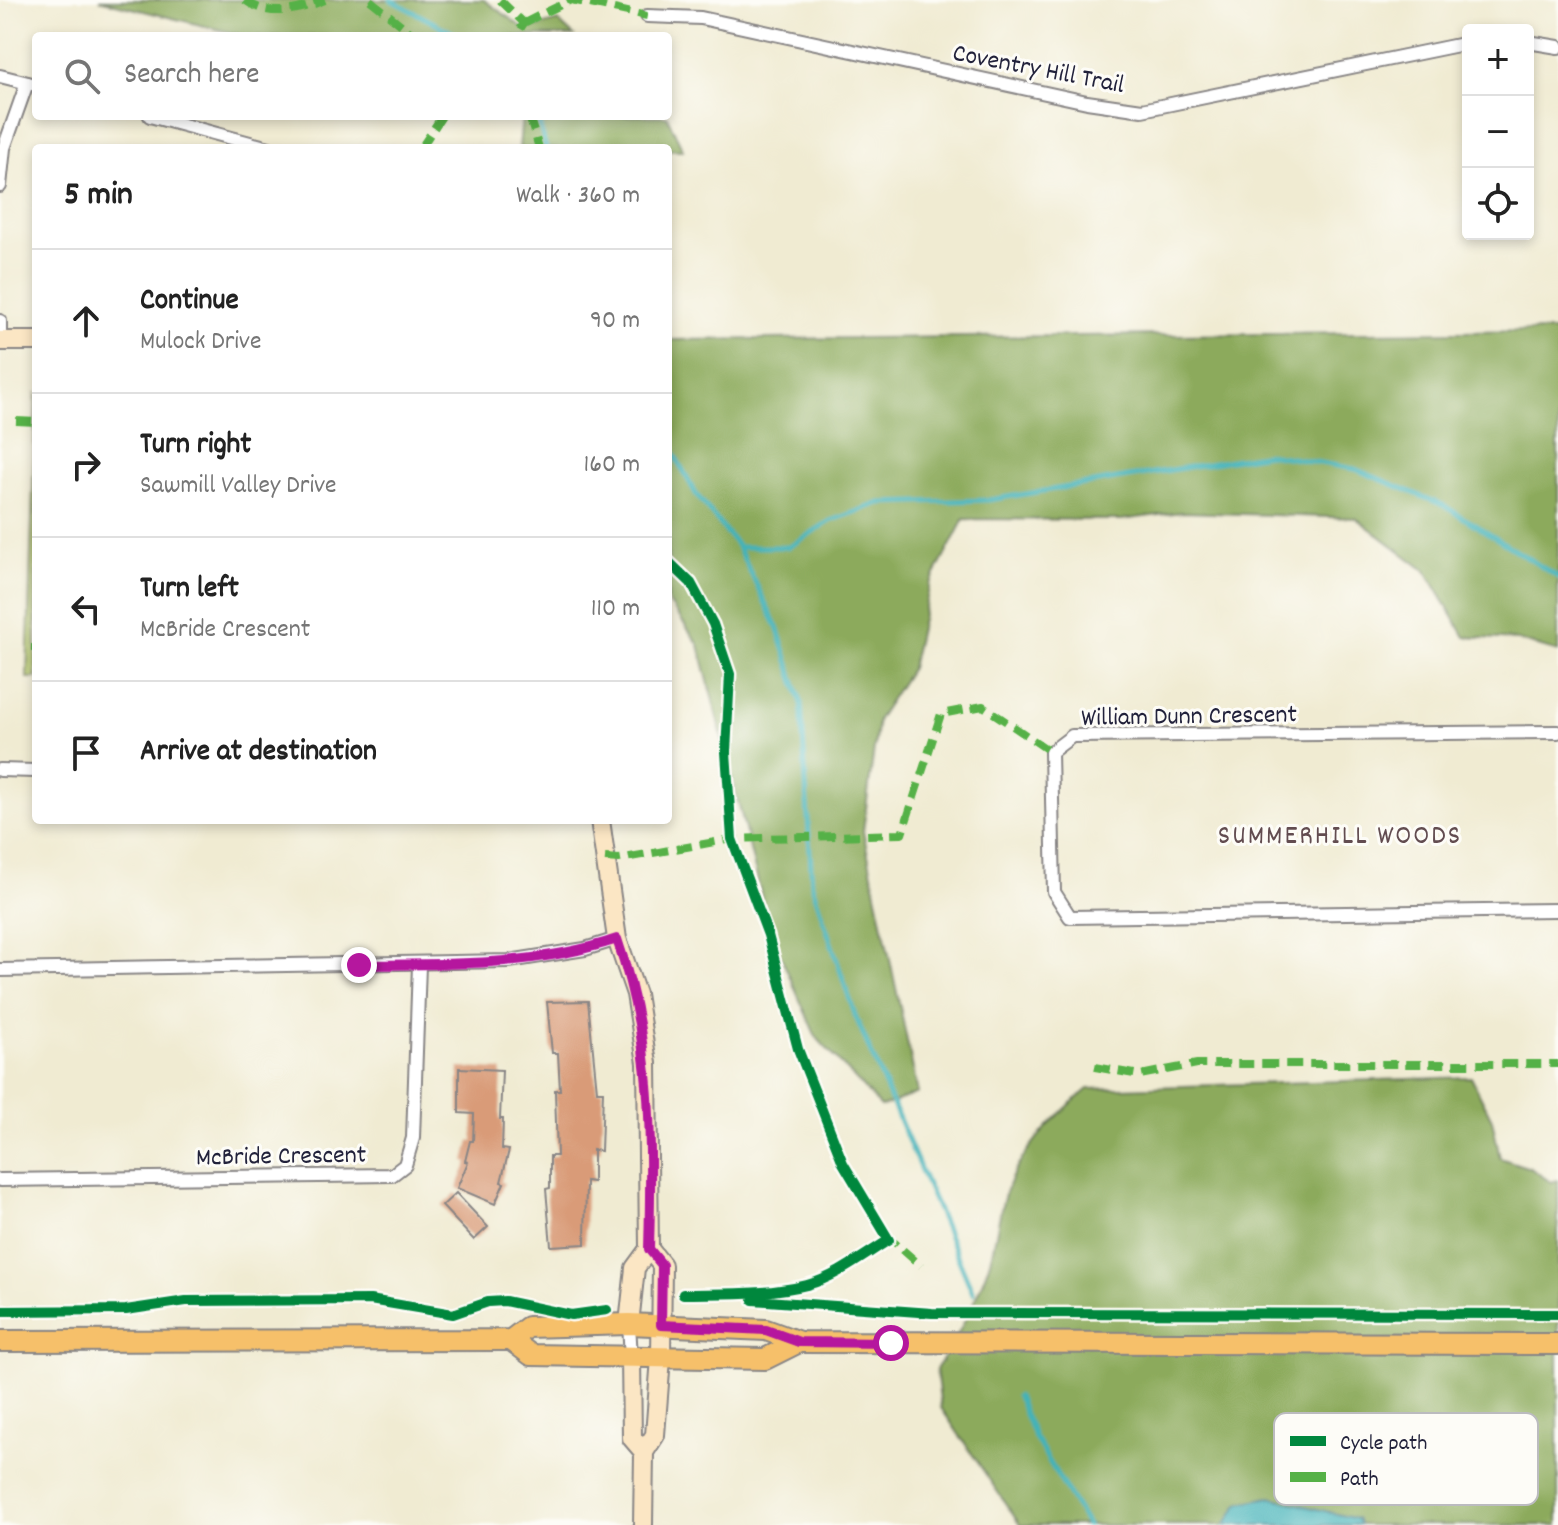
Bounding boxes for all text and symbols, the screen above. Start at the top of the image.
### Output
map controls [1462,24,1534,240]
button: + [1462,24,1534,96]
search box [32,32,672,120]
street label: Coventry Hill Trail [949,36,1127,105]
icon: search [60,54,104,98]
text: Search here [124,55,260,98]
button: − [1462,96,1534,168]
button: locate [1462,168,1534,240]
text: 5 min [64,172,133,221]
text: Walk · 360 m [516,178,640,215]
text: Continue [140,281,239,324]
icon: ahead [64,299,108,343]
text: 90 m [590,303,640,340]
text: Mulock Drive [140,324,261,361]
text: Turn right [140,425,251,468]
icon: right [64,443,108,487]
text: 160 m [584,447,640,484]
text: Sawmill Valley Drive [140,468,336,505]
text: Turn left [140,569,239,612]
icon: left [64,587,108,631]
text: 110 m [591,591,640,628]
text: McBride Crescent [140,612,310,649]
street label: William Dunn Crescent [1081,697,1298,738]
icon: arrive [64,731,108,775]
text: Arrive at destination [140,732,377,775]
district label: SUMMERHILL WOODS [1218,818,1462,858]
route end [341,947,377,983]
street label: McBride Crescent [196,1138,367,1177]
route start [873,1325,909,1361]
legend [1274,1413,1538,1505]
text: Cycle path [1340,1429,1427,1460]
text: Path [1340,1465,1379,1496]

